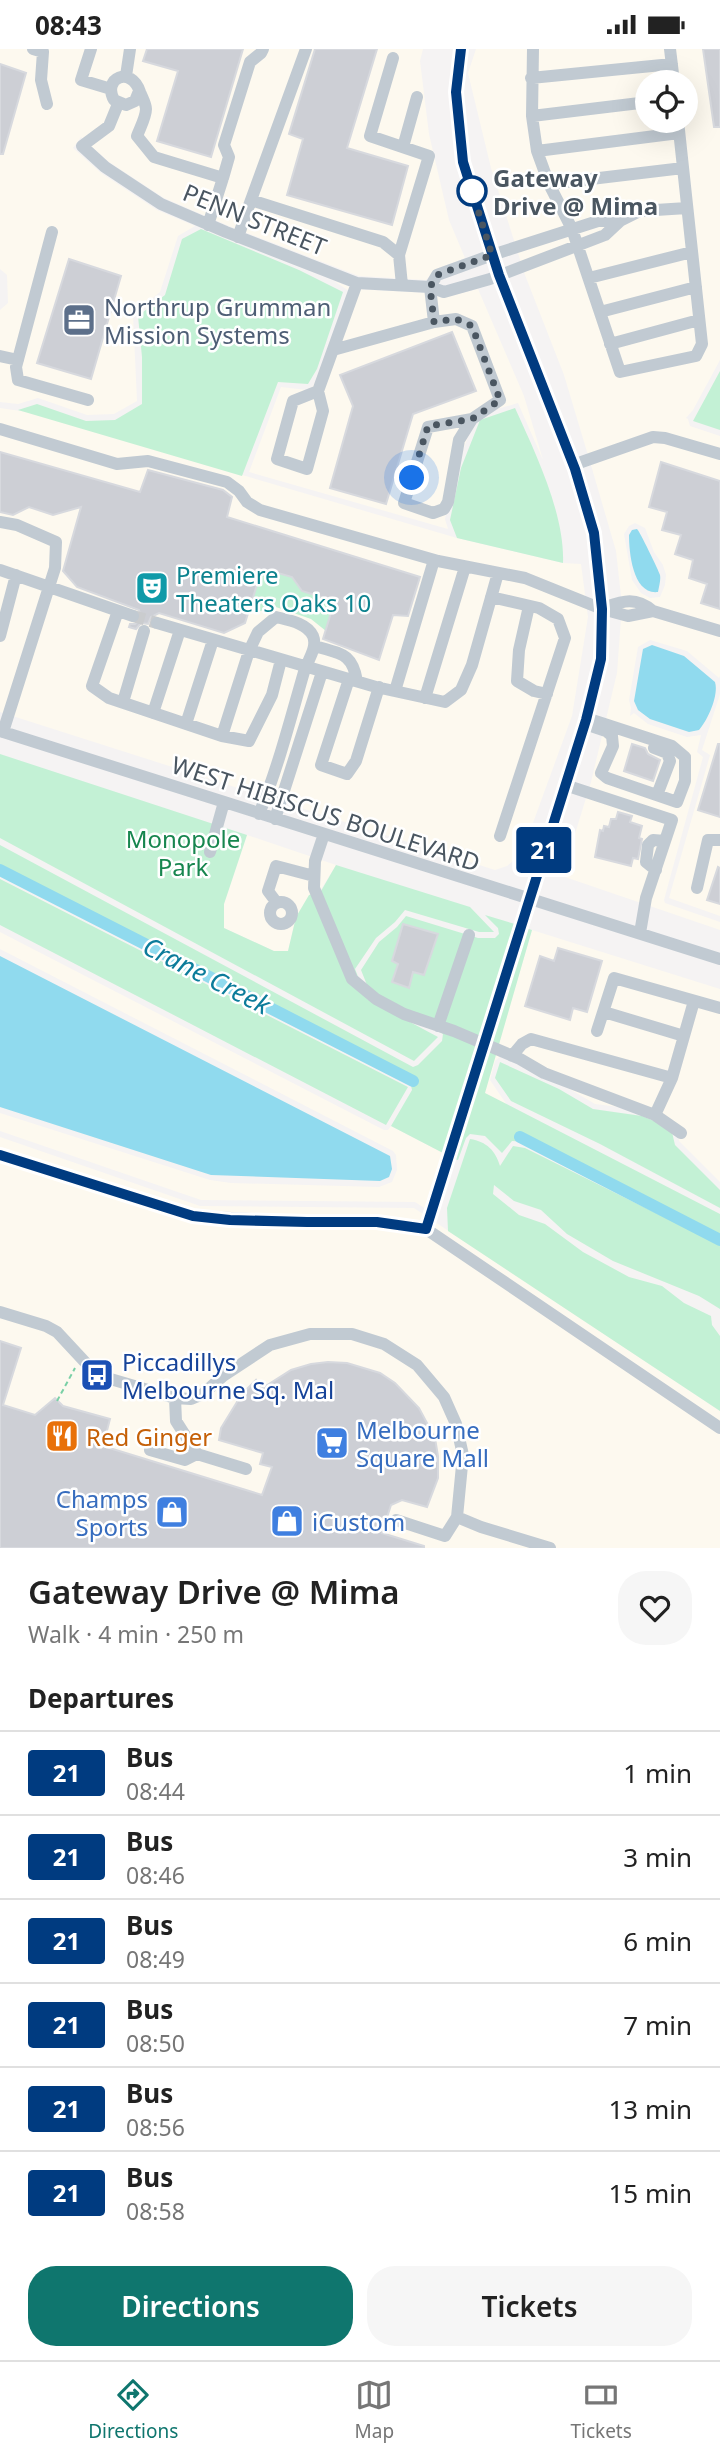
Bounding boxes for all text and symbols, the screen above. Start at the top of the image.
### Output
text: 08:43 [35,7,102,43]
map controls [635,70,698,133]
button: locate [635,70,698,133]
place label: Gateway Drive @ Mima [493,161,658,222]
street label: PENN STREET [178,175,332,263]
marker: Gateway Drive @ Mima [457,176,487,206]
place label: Northrup Grumman Mission Systems [104,290,331,351]
office icon: Northrup Grumman Mission Systems [60,301,98,339]
your location [394,460,429,495]
place label: Premiere Theaters Oaks 10 [176,558,371,619]
theatre icon: Premiere Theaters Oaks 10 [133,569,171,607]
street label: WEST HIBISCUS BOULEVARD [168,747,484,879]
park label: Monopole Park [126,822,240,883]
line badge: 21 [512,827,576,873]
text: 21 [530,833,558,866]
water label: Crane Creek [137,928,278,1023]
place label: Piccadillys Melbourne Sq. Mal [122,1345,334,1406]
bus stop icon: Piccadillys Melbourne Sq. Mal [78,1356,116,1394]
place label: Melbourne Square Mall [356,1413,489,1474]
restaurant icon: Red Ginger [43,1417,81,1455]
place label: Red Ginger [86,1420,212,1453]
supermarket icon: Melbourne Square Mall [313,1424,351,1462]
place label: Champs Sports [56,1482,148,1543]
shop icon: Champs Sports [153,1493,191,1531]
shop icon: iCustom [268,1502,306,1540]
place label: iCustom [312,1505,405,1538]
text: Gateway Drive @ Mima [28,1569,400,1614]
button: heart [618,1571,692,1645]
text: Walk · 4 min · 250 m [28,1618,244,1650]
text: Departures [28,1680,174,1716]
text: Bus [126,1739,173,1775]
text: 1 min [623,1755,692,1791]
text: 21 [53,1756,80,1789]
text: 08:44 [126,1775,185,1807]
text: Bus [126,1823,173,1859]
text: 3 min [623,1839,692,1875]
text: 21 [53,1840,80,1873]
text: 08:46 [126,1859,185,1891]
text: Bus [126,1907,173,1943]
text: 6 min [623,1923,692,1959]
text: 21 [53,1924,80,1957]
text: 08:49 [126,1943,185,1975]
text: Bus [126,1991,173,2027]
text: 7 min [623,2007,692,2043]
text: 21 [53,2008,80,2041]
text: 08:50 [126,2027,185,2059]
text: Bus [126,2075,173,2111]
text: 13 min [608,2091,692,2127]
text: 21 [53,2092,80,2125]
text: 08:56 [126,2111,185,2143]
text: Bus [126,2159,173,2195]
text: 15 min [608,2175,692,2211]
text: 21 [53,2176,80,2209]
text: 08:58 [126,2195,185,2227]
button: Directions [28,2266,353,2346]
button: Tickets [367,2266,692,2346]
tab: Directions [88,2376,178,2444]
tab: Map [355,2376,394,2444]
tab: Tickets [570,2376,632,2444]

